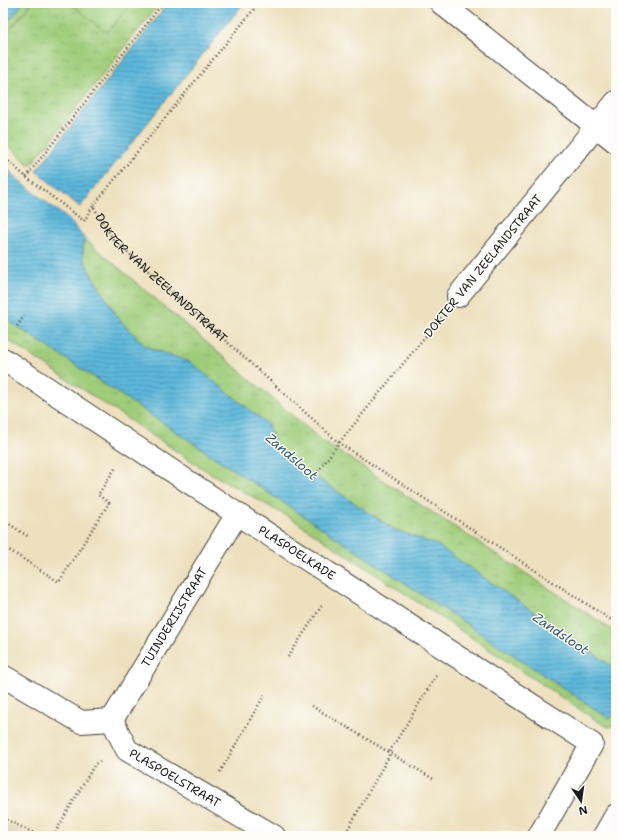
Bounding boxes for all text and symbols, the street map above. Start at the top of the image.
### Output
street label: DOKTER VAN ZEELANDSTRAAT [420,191,546,341]
street label: DOKTER VAN ZEELANDSTRAAT [91,210,231,347]
water label: Zandsloot [262,429,322,484]
street label: PLASPOELKADE [255,522,339,584]
street label: TUINDERIJSTRAAT [138,564,211,670]
water label: Zandsloot [530,609,592,658]
street label: PLASPOELSTRAAT [126,745,224,811]
north arrow [561,781,601,821]
text: N [577,802,589,819]

